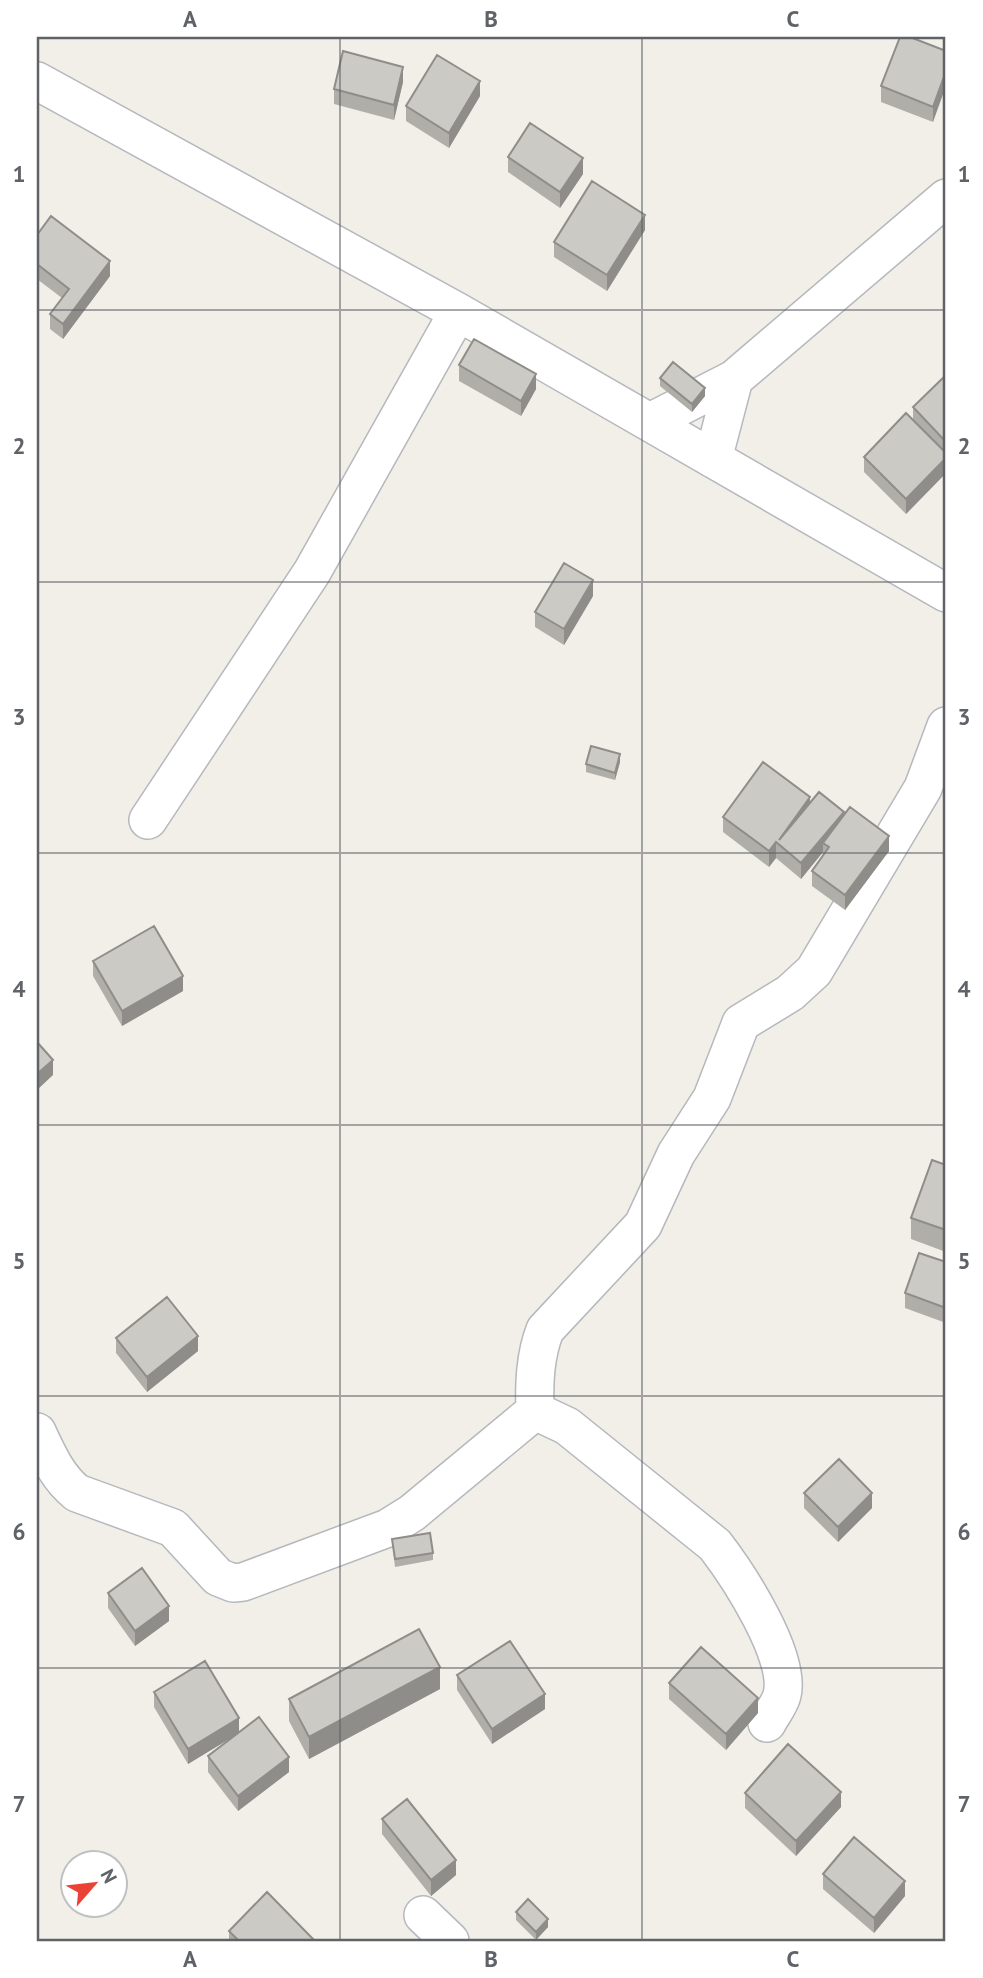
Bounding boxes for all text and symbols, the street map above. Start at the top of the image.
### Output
text: A [183,4,197,33]
text: B [484,4,498,33]
text: C [787,4,800,33]
text: 1 [12,159,26,188]
text: 1 [957,159,971,188]
text: 2 [12,431,26,460]
text: 2 [957,431,971,460]
text: 3 [12,702,26,731]
text: 3 [957,702,971,731]
text: 4 [12,974,26,1003]
text: 4 [957,974,971,1003]
text: 5 [12,1246,26,1275]
text: 5 [957,1246,971,1275]
text: 6 [12,1517,26,1546]
text: 6 [957,1517,971,1546]
text: 7 [12,1789,26,1818]
text: 7 [957,1789,971,1818]
north arrow [60,1848,130,1918]
text: N [95,1865,123,1887]
text: A [183,1944,197,1973]
text: B [484,1944,498,1973]
text: C [787,1944,800,1973]

